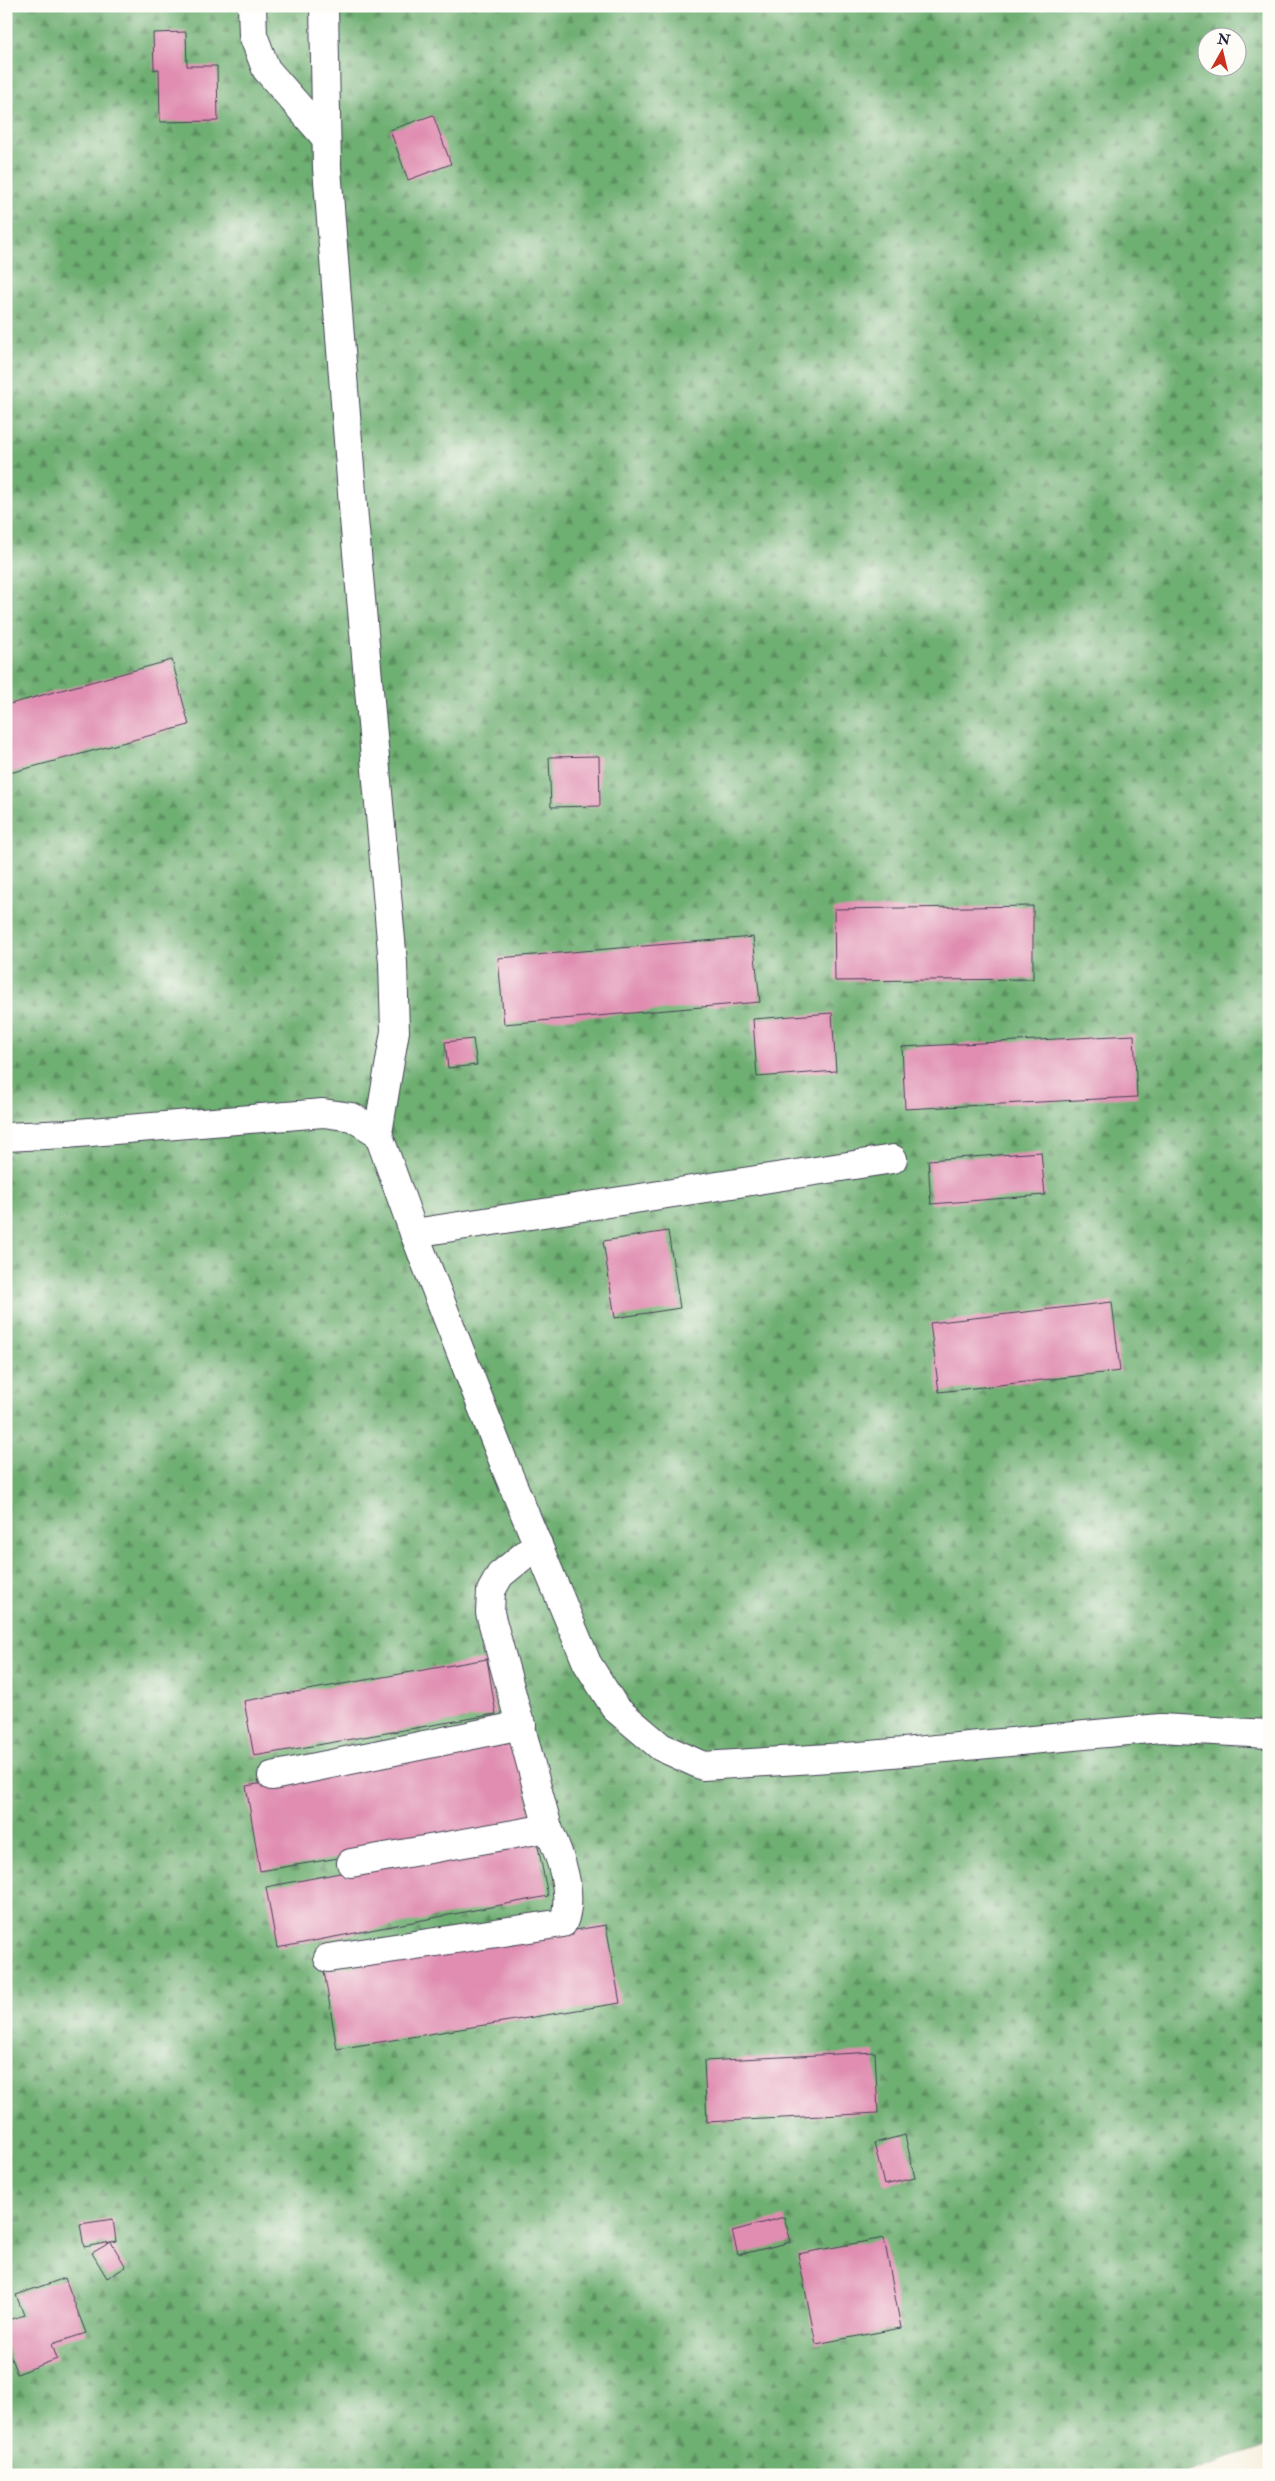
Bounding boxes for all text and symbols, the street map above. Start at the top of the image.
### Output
north arrow [1198,28,1248,78]
text: N [1215,30,1232,49]

